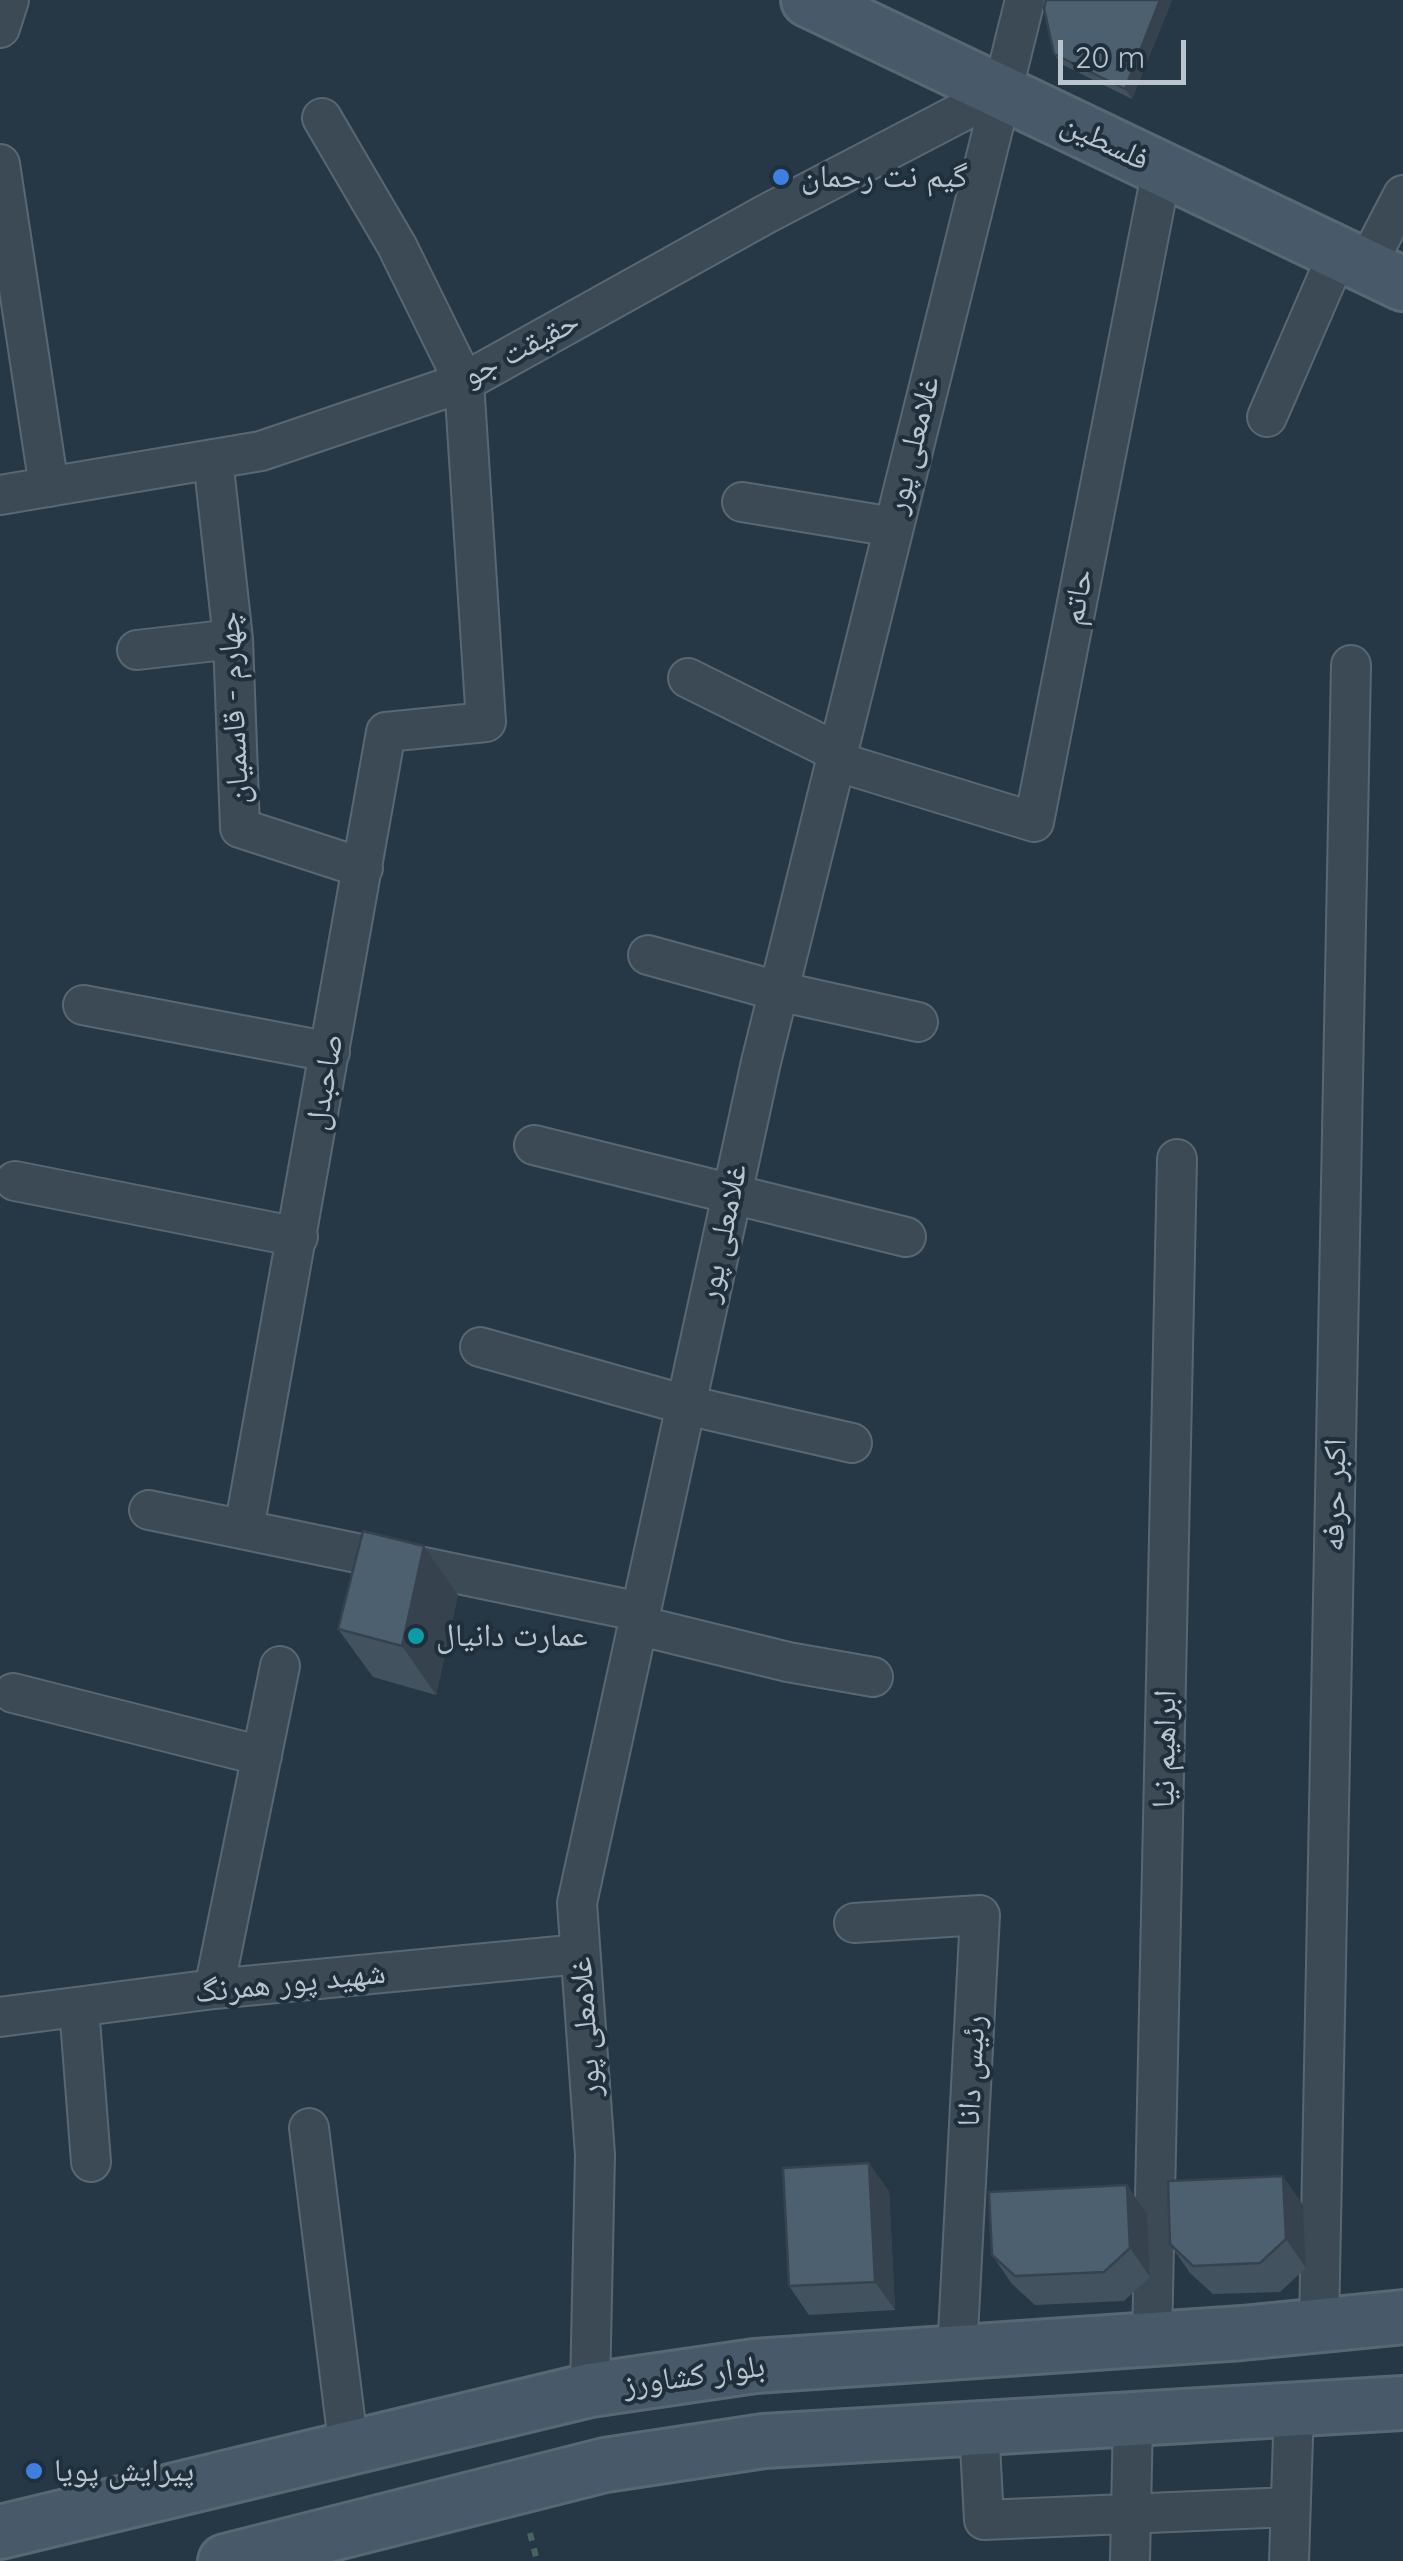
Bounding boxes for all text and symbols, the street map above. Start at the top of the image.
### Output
scale bar [1063,20,1190,82]
text: 20 m [1075,38,1145,76]
street label: فلسطین [1055,104,1155,180]
place label: گیم نت رحمان [801,158,968,196]
marker: گیم نت رحمان [770,166,792,188]
street label: حقیقت جو [456,302,586,396]
street label: غلامعلی پور [877,372,949,518]
street label: حاتم [1054,566,1102,628]
street label: چهارم - قاسمیان [210,611,258,805]
street label: صاحبدل [298,1031,352,1133]
street label: غلامعلی پور [690,1160,756,1306]
street label: اکبر حرفه [1315,1438,1355,1552]
place label: عمارت دانیال [436,1617,588,1655]
marker: عمارت دانیال [405,1625,427,1647]
street label: ابراهیم نیا [1145,1689,1185,1809]
street label: شهید پور همرنگ [193,1954,387,2012]
street label: غلامعلی پور [562,1956,610,2098]
street label: رئیس دانا [950,2014,994,2128]
street label: بلوار کشاورز [621,2347,767,2405]
place label: پیرایش پویا [54,2452,194,2490]
marker: پیرایش پویا [23,2460,45,2482]

